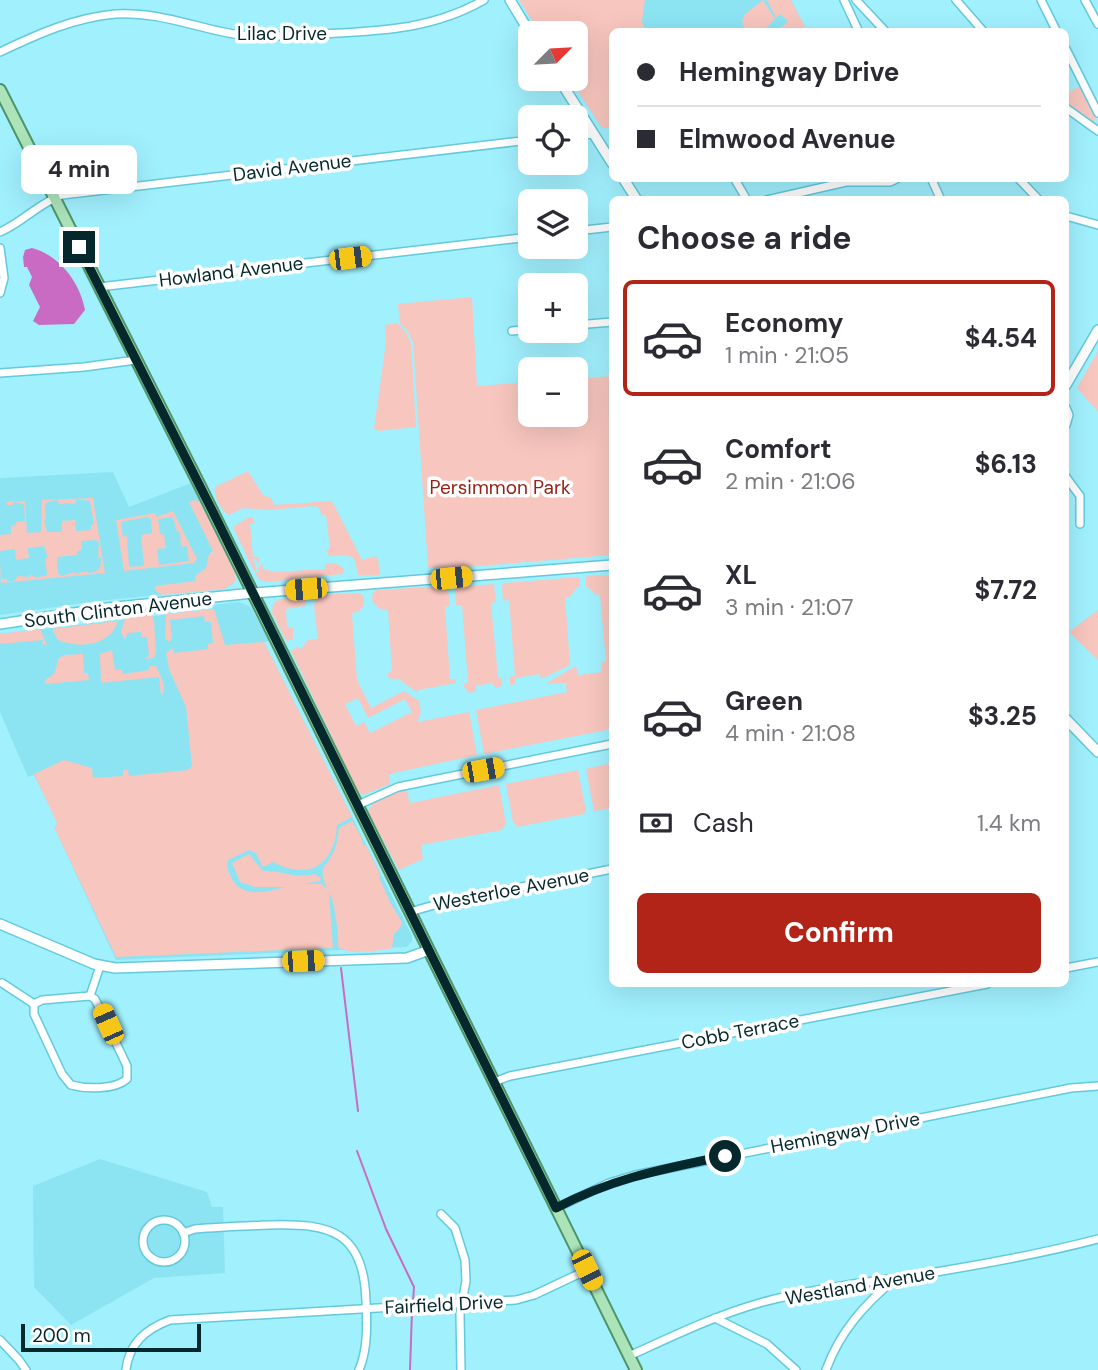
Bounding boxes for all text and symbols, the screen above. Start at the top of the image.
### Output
street label: Lilac Drive [237,21,327,46]
north arrow [518,21,588,91]
map controls [518,21,588,427]
text: Hemingway Drive [679,55,899,89]
button: locate [518,105,588,175]
text: Elmwood Avenue [679,122,896,156]
callout: 4 min [21,146,137,194]
street label: David Avenue [231,148,353,187]
text: 4 min [48,154,110,184]
button: layers [518,189,588,259]
text: Choose a ride [637,217,852,259]
route end [63,231,95,263]
car [328,245,373,271]
street label: Howland Avenue [157,250,305,293]
button: + [518,273,588,343]
text: Economy [725,306,843,340]
icon: car [641,307,704,370]
text: $4.54 [965,321,1037,355]
text: 1 min · 21:05 [725,340,849,370]
button: − [518,357,588,427]
text: Comfort [725,432,831,466]
icon: car [641,433,704,496]
text: $6.13 [975,447,1037,481]
text: 2 min · 21:06 [725,466,856,496]
park label: Persimmon Park [430,475,571,500]
text: XL [725,558,757,592]
icon: car [641,559,704,622]
car [430,565,473,591]
text: $7.72 [974,573,1037,607]
car [285,577,328,601]
street label: South Clinton Avenue [23,586,213,633]
text: 3 min · 21:07 [725,592,853,622]
text: Green [725,684,803,718]
icon: car [641,685,704,748]
text: $3.25 [968,699,1037,733]
text: 4 min · 21:08 [725,718,856,748]
car [461,756,506,784]
icon: cash [637,804,675,842]
text: Cash [693,806,754,840]
text: 1.4 km [977,808,1041,838]
street label: Westerloe Avenue [431,862,591,917]
button: Confirm [637,893,1041,973]
car [282,950,325,972]
car [90,1001,127,1047]
street label: Cobb Terrace [679,1008,801,1055]
street label: Hemingway Drive [768,1106,922,1159]
route start [709,1140,741,1172]
car [569,1247,606,1293]
street label: Westland Avenue [783,1260,937,1311]
street label: Fairfield Drive [384,1289,504,1320]
scale bar [21,1321,201,1353]
text: 200 m [32,1323,91,1348]

